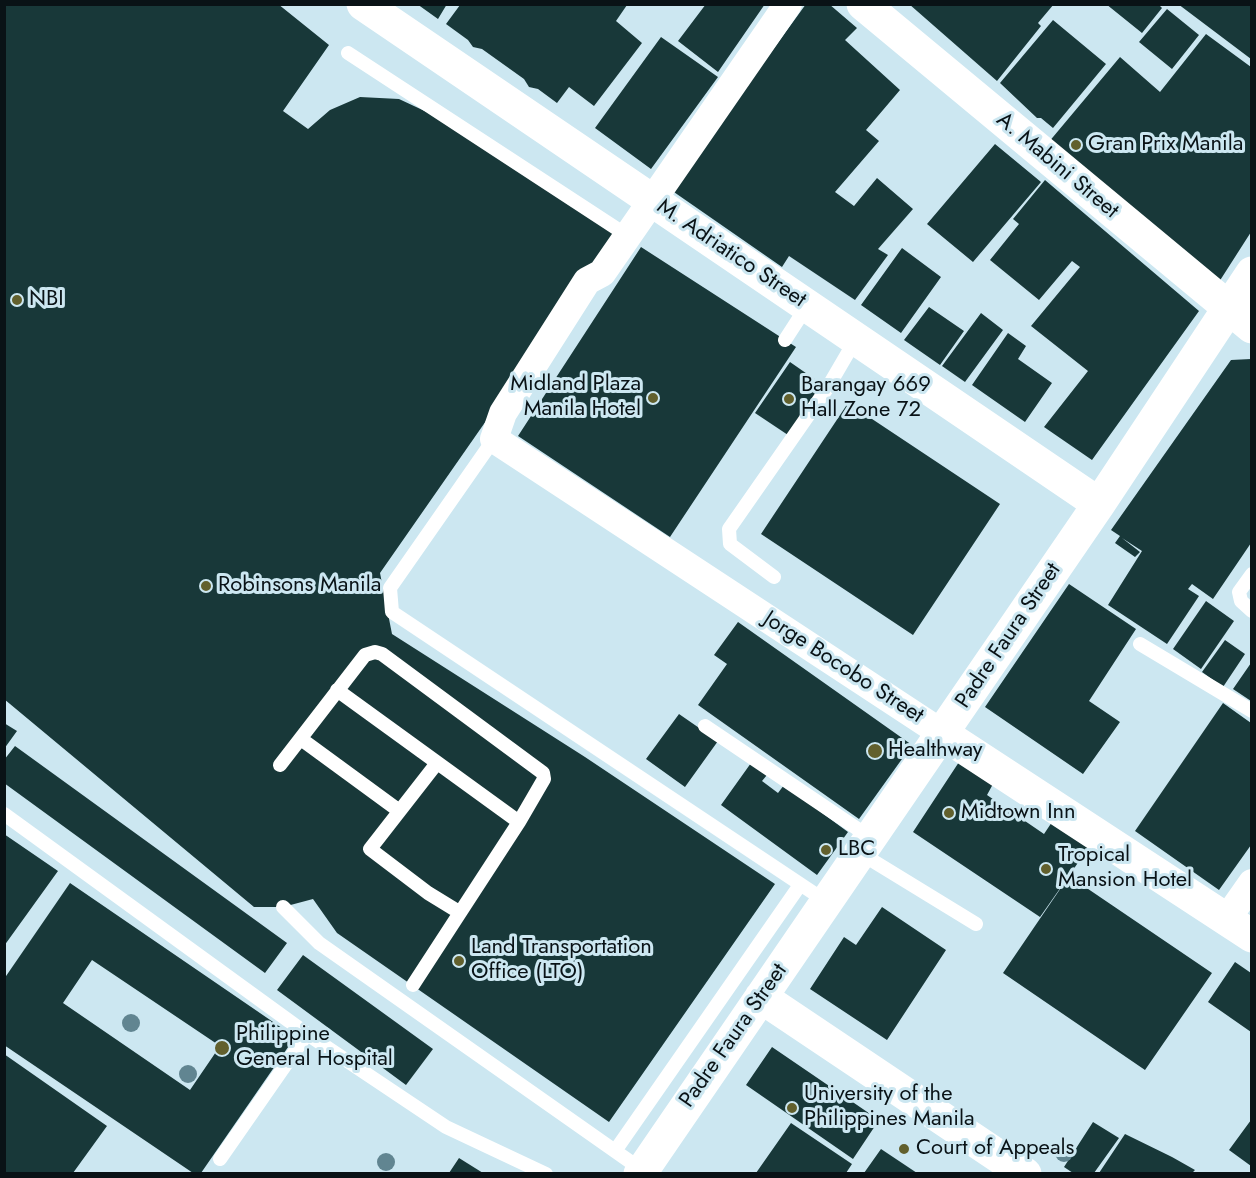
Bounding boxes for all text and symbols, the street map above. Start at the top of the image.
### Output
street label: A. Mabini Street [991,107,1123,225]
place label: Gran Prix Manila [1088,132,1243,158]
marker: Gran Prix Manila [1069,138,1083,152]
street label: M. Adriatico Street [651,194,811,314]
place label: NBI [29,287,64,313]
marker: NBI [10,293,24,307]
place label: Midland Plaza Manila Hotel [510,372,641,424]
place label: Barangay 669 Hall Zone 72 [801,373,931,424]
marker: Midland Plaza Manila Hotel [646,391,660,405]
marker: Barangay 669 Hall Zone 72 [782,392,796,406]
street label: Padre Faura Street [951,558,1067,714]
place label: Robinsons Manila [218,573,381,599]
marker: Robinsons Manila [199,579,213,593]
street label: Jorge Bocobo Street [758,606,928,730]
place label: Healthway [888,738,983,764]
marker: Healthway [866,742,884,760]
place label: Midtown Inn [961,800,1076,826]
marker: Midtown Inn [942,806,956,820]
place label: LBC [838,837,875,863]
marker: LBC [819,843,833,857]
place label: Tropical Mansion Hotel [1058,843,1192,894]
marker: Tropical Mansion Hotel [1039,862,1053,876]
place label: Land Transportation Office (LTO) [471,935,652,986]
marker: Land Transportation Office (LTO) [452,954,466,968]
street label: Padre Faura Street [675,959,793,1113]
place label: Philippine General Hospital [236,1022,393,1074]
marker: Philippine General Hospital [213,1039,231,1057]
place label: University of the Philippines Manila [804,1082,975,1134]
marker: University of the Philippines Manila [785,1101,799,1115]
place label: Court of Appeals [916,1136,1074,1162]
marker: Court of Appeals [897,1142,911,1156]

